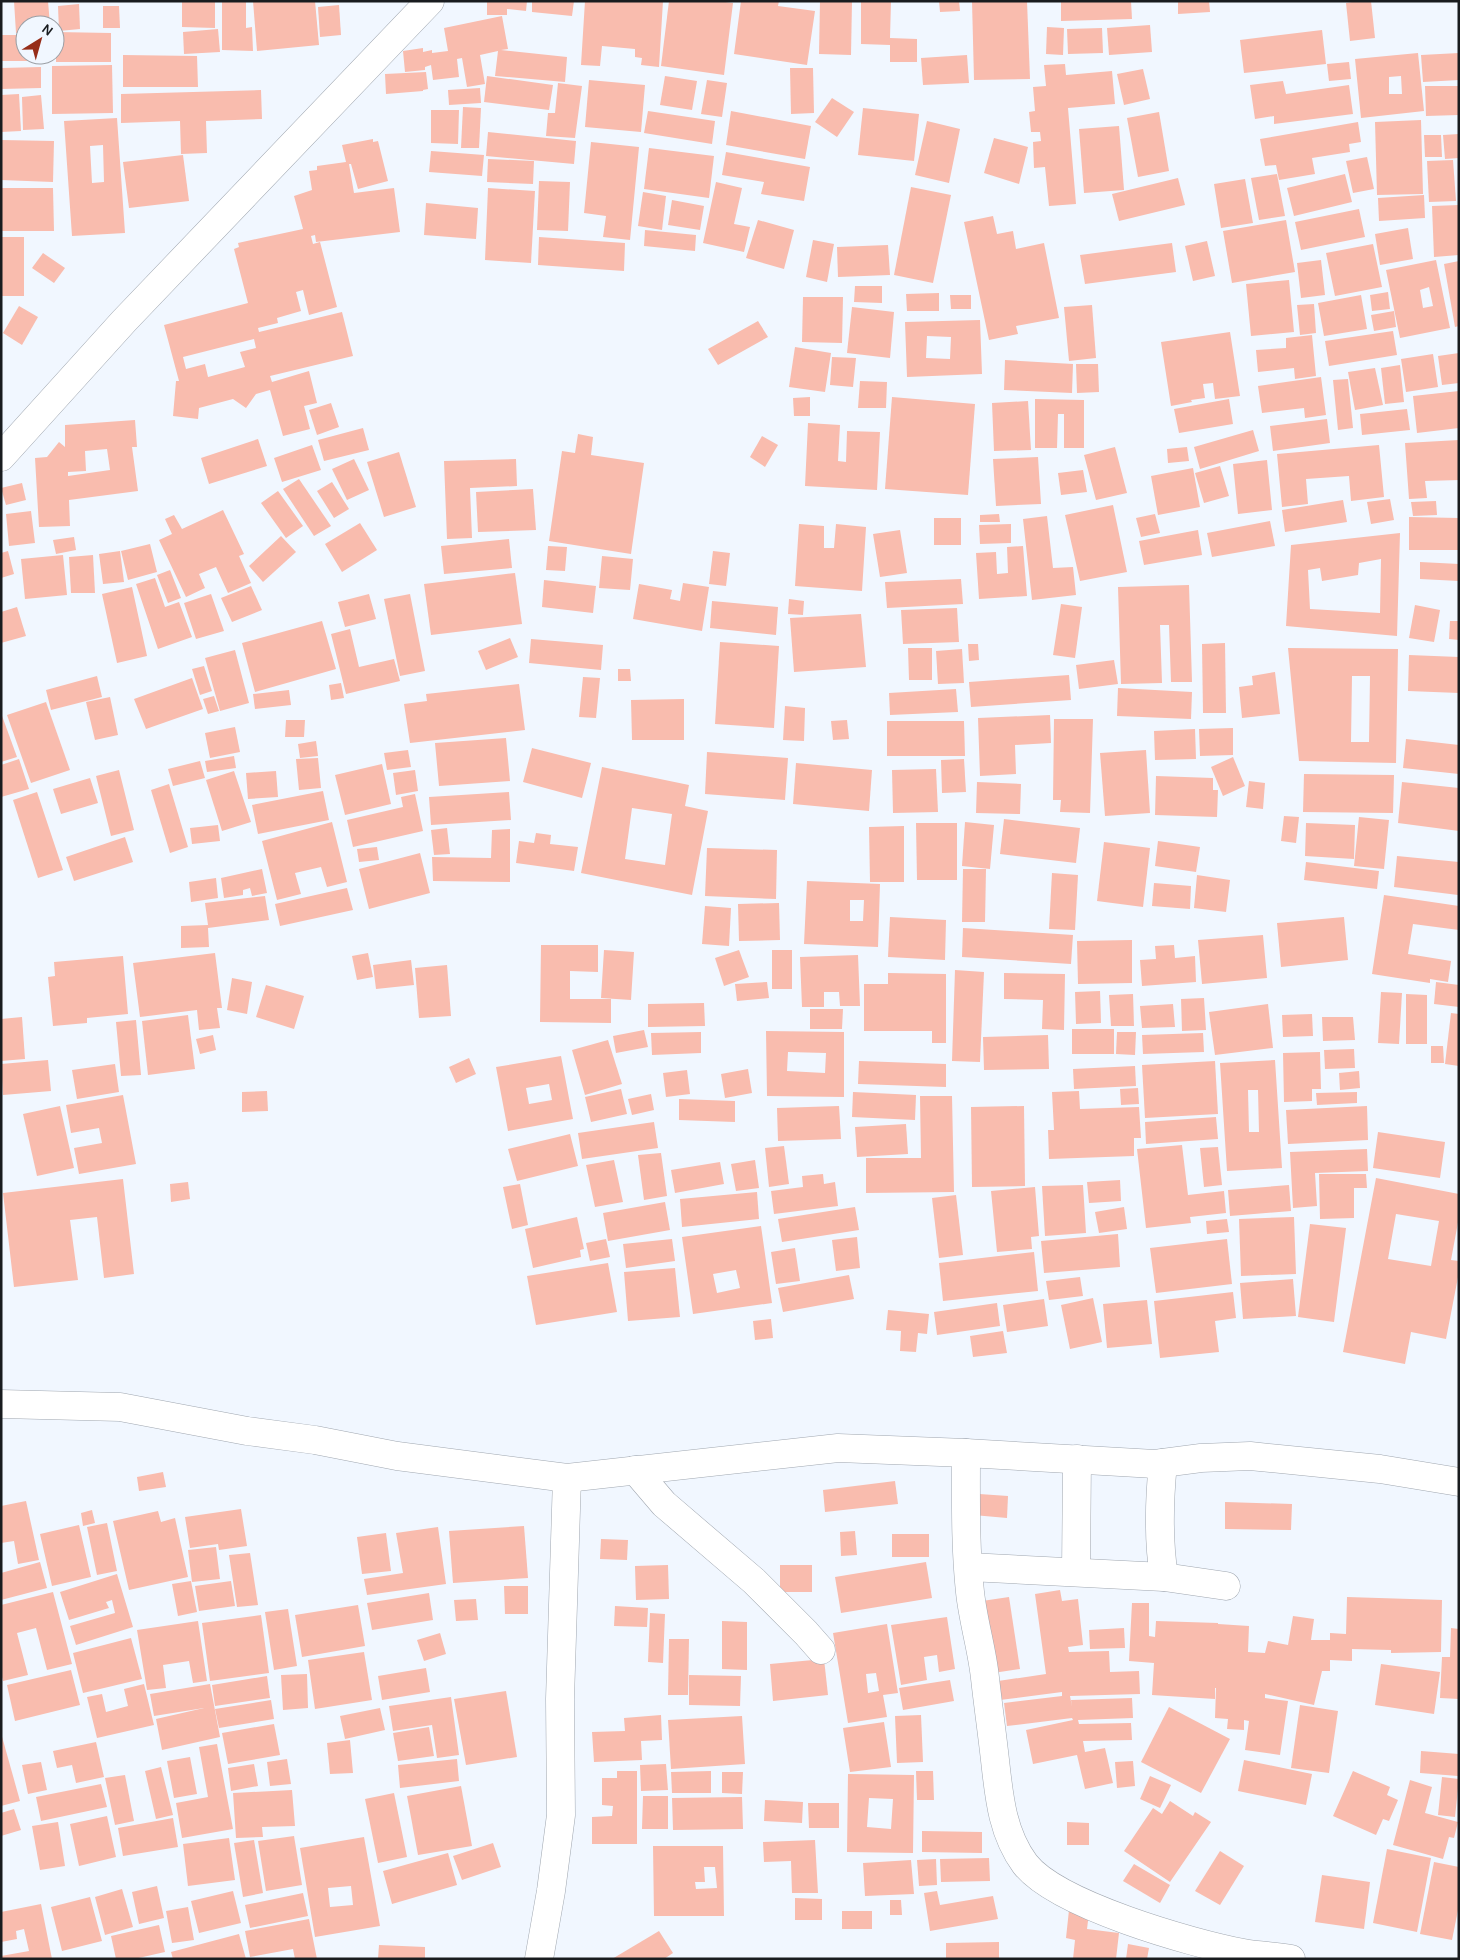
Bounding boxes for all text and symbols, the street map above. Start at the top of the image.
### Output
north arrow [15,15,65,65]
text: N [38,20,57,40]

